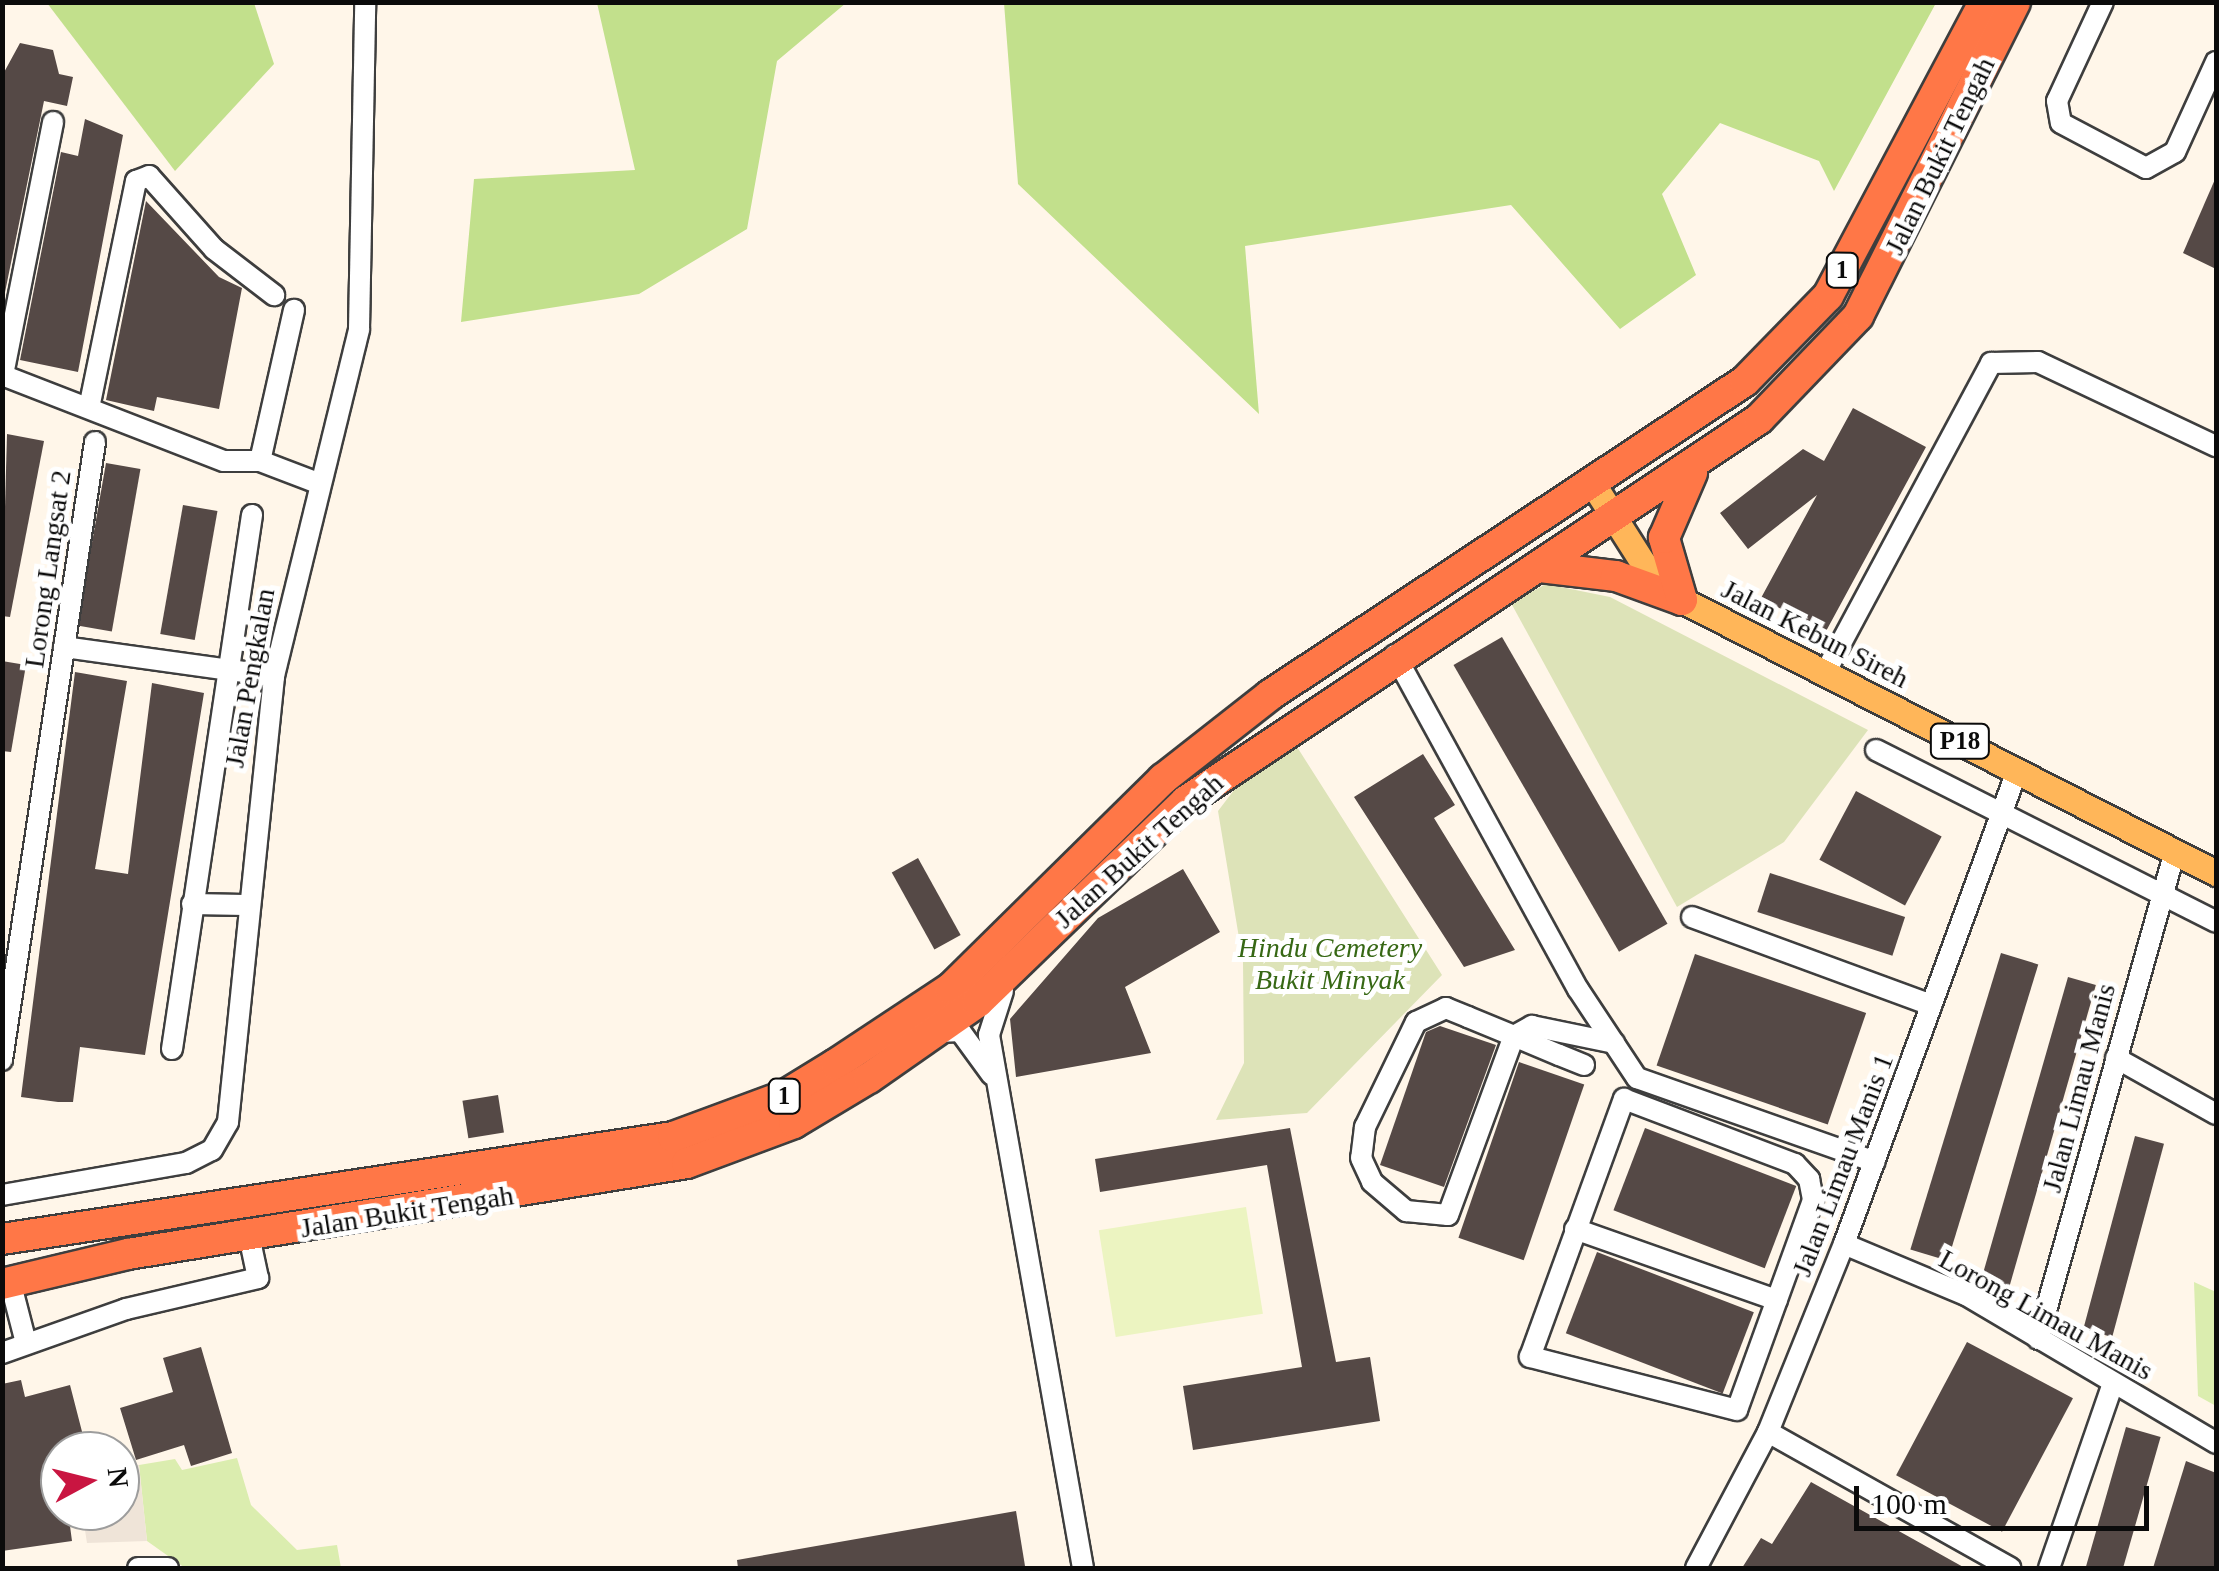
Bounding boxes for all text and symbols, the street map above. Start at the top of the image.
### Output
street label: Jalan Bukit Tengah [1878,52,2002,260]
road number: 1 [1824,250,1860,290]
street label: Lorong Langsat 2 [18,468,78,670]
street label: Jalan Kebun Sireh [1716,572,1914,696]
street label: Jalan Pengkalan [218,586,282,770]
road number: P18 [1928,721,1992,761]
street label: Jalan Bukit Tengah [1048,766,1230,936]
park label: Hindu Cemetery Bukit Minyak [1238,931,1422,997]
street label: Jalan Limau Manis [2035,980,2123,1196]
street label: Jalan Limau Manis 1 [1785,1049,1901,1281]
road number: 1 [766,1076,802,1116]
street label: Jalan Bukit Tengah [298,1179,516,1245]
street label: Lorong Limau Manis [1933,1242,2159,1388]
north arrow [40,1431,140,1531]
text: N [102,1466,135,1489]
scale bar [1859,1466,2154,1528]
text: 100 m [1871,1487,1947,1520]

